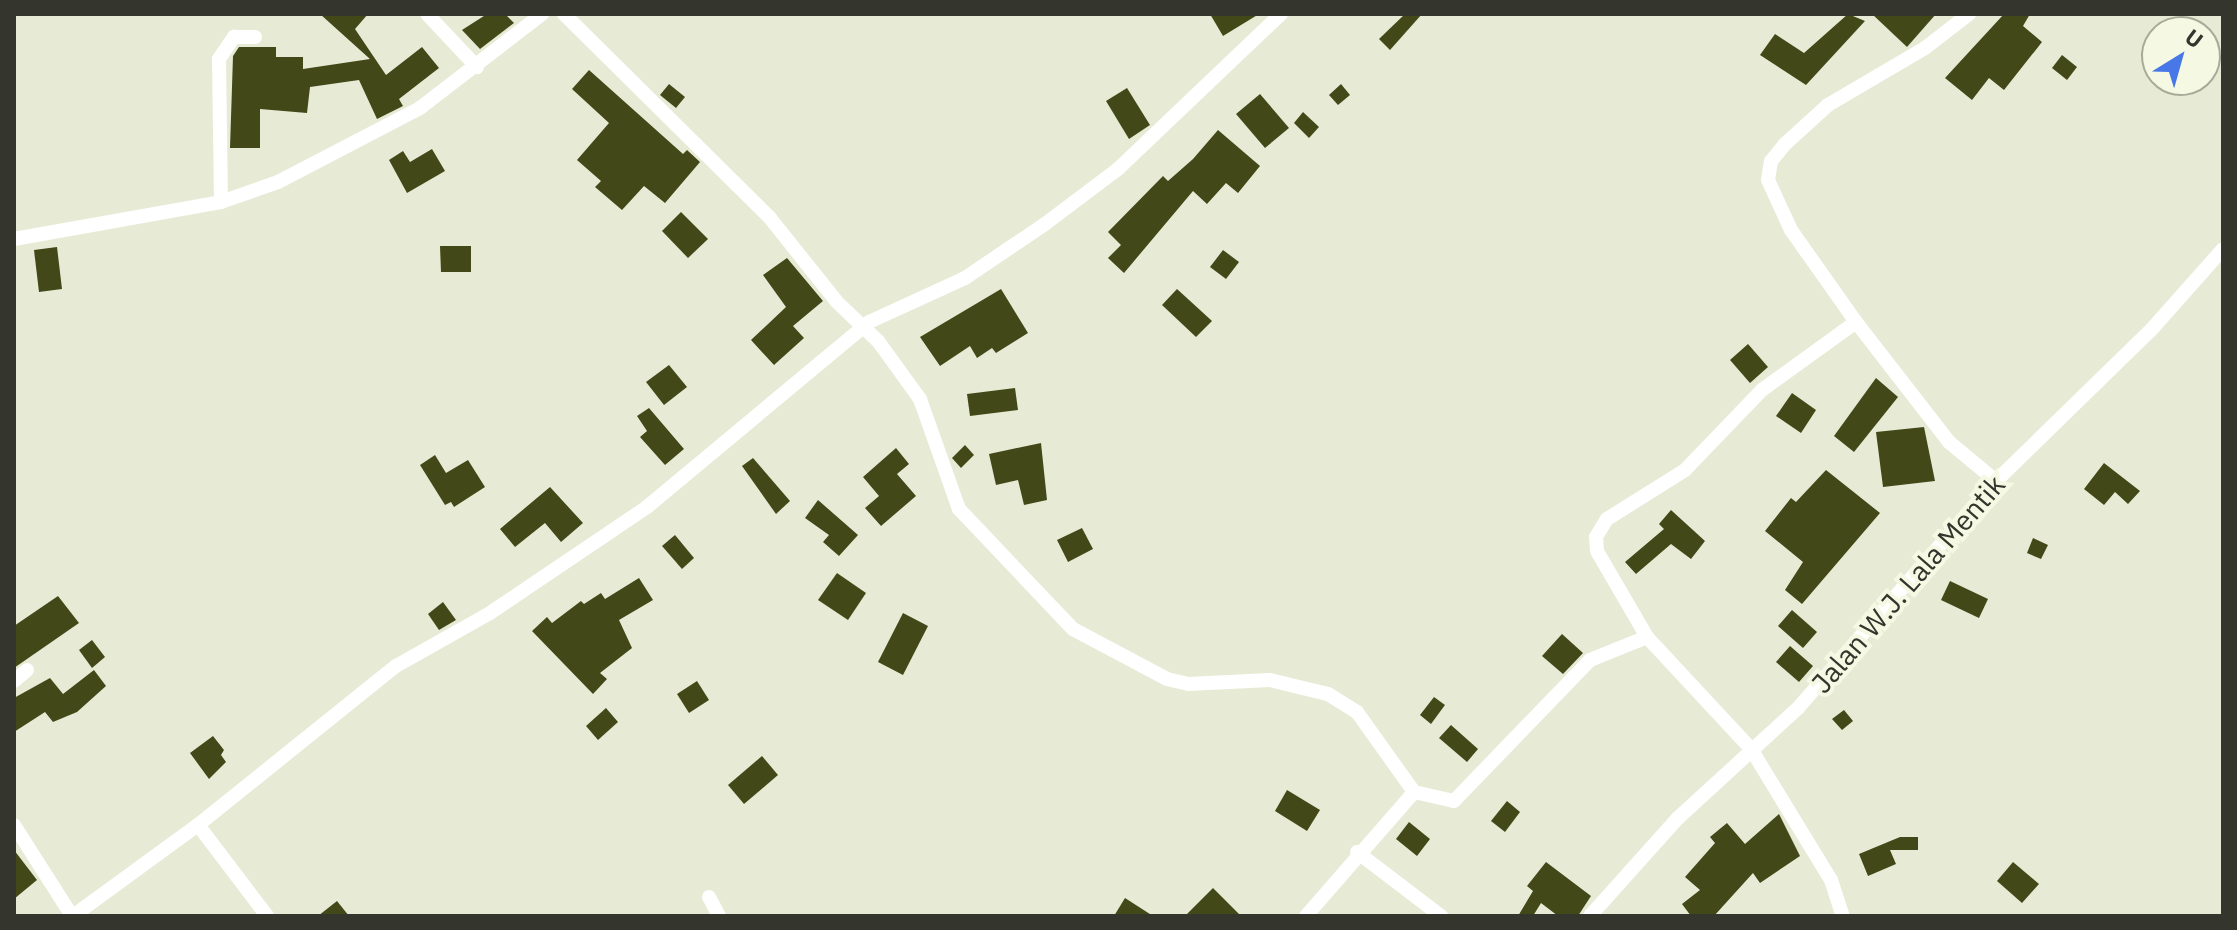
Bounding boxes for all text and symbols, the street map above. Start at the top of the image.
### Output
north arrow [2141,16,2221,96]
text: U [2180,22,2209,54]
street label: Jalan W.J. Lala Mentik [1804,468,2012,700]

